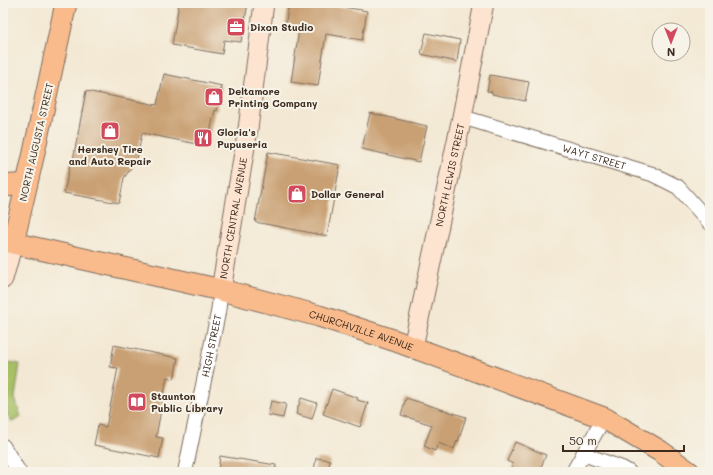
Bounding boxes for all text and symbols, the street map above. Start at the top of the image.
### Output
office icon: Dixon Studio [225,16,247,38]
place label: Dixon Studio [250,20,313,34]
north arrow [651,22,691,62]
text: N [667,45,675,60]
street label: NORTH AUGUSTA STREET [16,81,57,203]
place label: Deltamore Printing Company [228,84,318,110]
shop icon: Deltamore Printing Company [203,86,225,108]
shop icon: Hershey Tire and Auto Repair [99,120,121,142]
street label: NORTH LEWIS STREET [432,121,468,228]
place label: Gloria's Pupuseria [217,125,267,151]
restaurant icon: Gloria's Pupuseria [192,127,214,149]
street label: WAYT STREET [561,141,628,173]
place label: Hershey Tire and Auto Repair [69,142,151,168]
street label: NORTH CENTRAL AVENUE [216,156,250,280]
shop icon: Dollar General [286,183,308,205]
place label: Dollar General [311,187,384,201]
street label: CHURCHVILLE AVENUE [307,307,416,354]
street label: HIGH STREET [198,313,225,378]
place label: Staunton Public Library [151,389,224,415]
library icon: Staunton Public Library [126,391,148,413]
scale bar [563,427,684,453]
text: 50 m [569,432,597,448]

